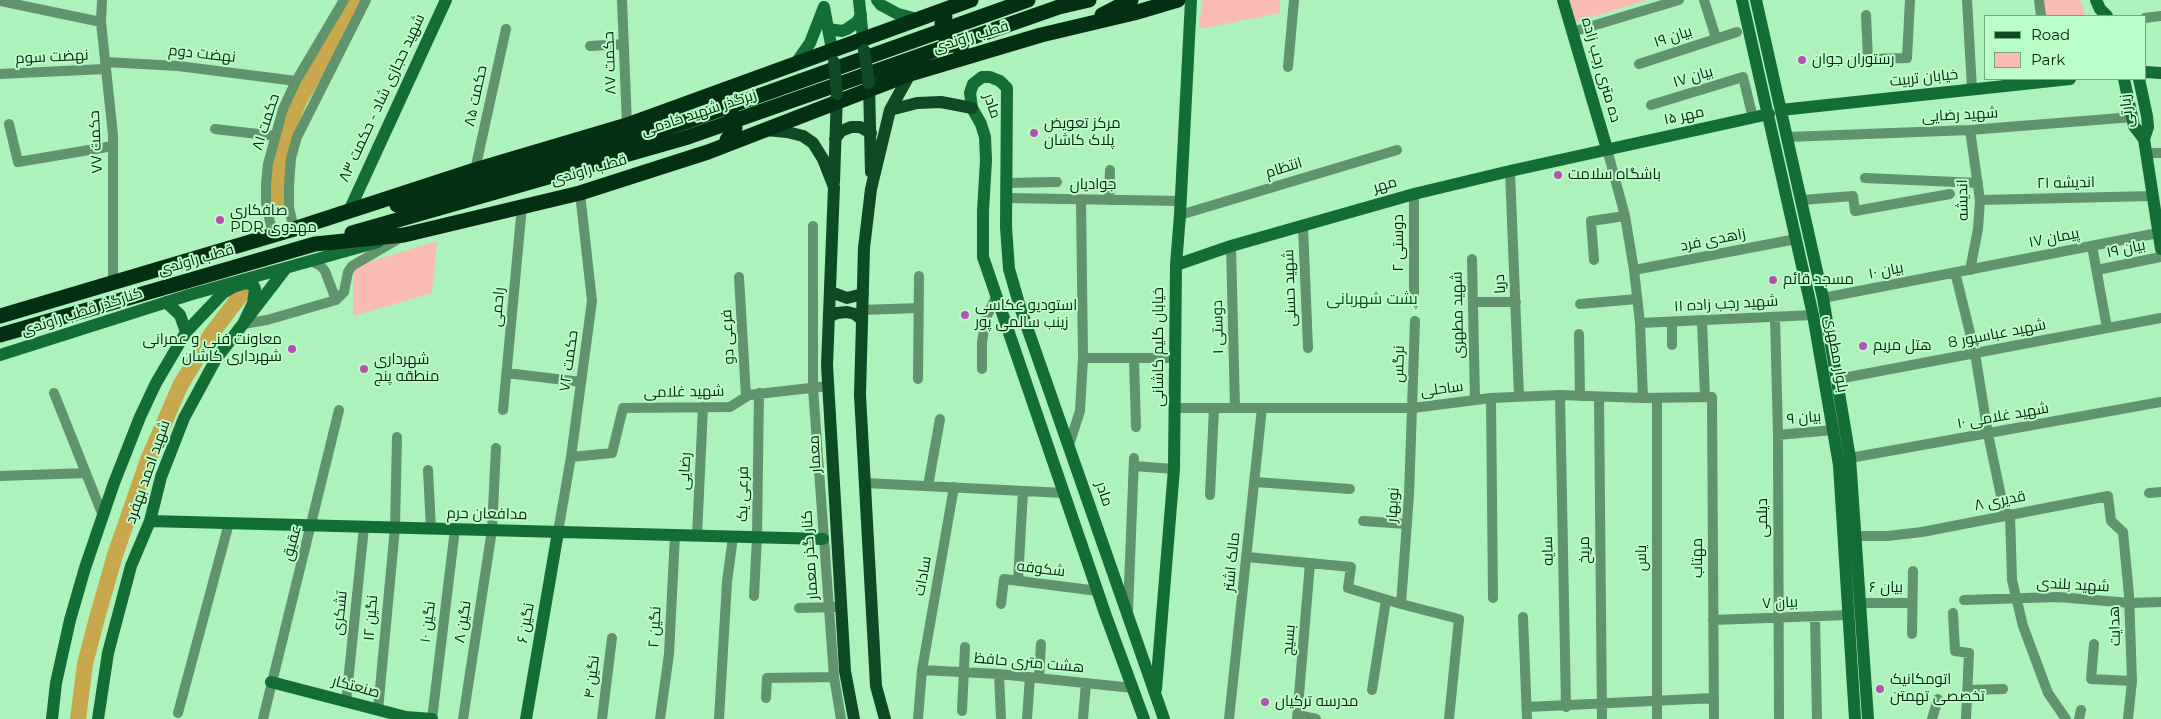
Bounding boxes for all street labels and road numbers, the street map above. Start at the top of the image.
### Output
street label: شهید حجازی شاد - حکمت ۸۳ [335,11,429,185]
street label: ده متری رجب زاده [1577,15,1625,125]
street label: قطب راوندی [931,17,1011,57]
street label: بیان ۱۹ [1652,22,1694,52]
street label: حکمت ۸۷ [600,31,620,95]
street label: نهضت دوم [167,42,237,66]
street label: نهضت سوم [15,46,89,68]
street label: بیان ۱۷ [1671,62,1715,92]
street label: حکمت ۸۵ [461,64,491,128]
street label: خیابان تربیت [1889,65,1959,91]
street label: زیرگذر شهید خادمی [639,86,759,140]
street label: حکمت ۸۱ [248,91,284,153]
street label: مادر [979,91,1005,121]
street label: زیارتی [2116,93,2138,129]
street label: مهر ۱۵ [1662,103,1706,129]
street label: شهید رضایی [1921,104,1999,126]
street label: حکمت ۷۷ [85,110,107,174]
street label: قطب راوندی [549,151,629,189]
street label: انتظام [1263,154,1305,182]
street label: مهر [1371,173,1399,197]
street label: اندیشه ۲۱ [2037,173,2095,193]
street label: جوادیان [1070,176,1116,194]
street label: اندیشه [1954,179,1972,221]
street label: دوستی ۲ [1390,214,1408,272]
street label: پیمان ۱۷ [2027,224,2081,252]
street label: زاهدی فرد [1679,225,1747,255]
street label: بیان ۱۹ [2105,236,2147,262]
street label: قطب راوندی [156,241,236,279]
street label: شهید حسنی [1280,249,1300,327]
street label: بیان ۱۰ [1867,259,1905,283]
street label: شهید مطهری [1448,271,1468,359]
street label: دریا [1490,274,1510,294]
street label: کنارگذر قطب راوندی [19,284,145,340]
street label: راحمی [487,286,509,328]
street label: خیابان کلیم کاشانی [1150,287,1168,407]
street label: شهید رجب زاده ۱۱ [1673,292,1779,316]
street label: دوستی ۱ [1209,300,1227,354]
street label: فرعی دو [718,309,738,365]
street label: بلوار مطهری [1820,314,1852,394]
street label: شهید عباسپور 8 [1947,316,2047,352]
street label: حکمت ۷۲ [556,329,582,393]
street label: نرگس [1390,345,1408,383]
street label: ساحلی [1420,377,1464,401]
street label: شهید غلامی [644,382,724,402]
street label: شهید غلامی ۱۰ [1956,399,2050,433]
street label: بیان ۹ [1786,408,1822,428]
street label: شهید احمد بهفرد [122,418,174,526]
street label: معمار [805,435,825,473]
street label: رضایی [675,452,695,490]
street label: فرعی یک [734,466,752,522]
street label: مادر [1091,479,1117,509]
street label: نوبهار [1383,487,1403,523]
street label: قدیری ۸ [1973,487,2027,515]
street label: دیلمی [1754,498,1772,538]
street label: مدافعان حرم [446,504,528,524]
street label: کنار گذر معمار [798,510,822,600]
street label: عقیق [279,523,305,563]
street label: مالک اشتر [1220,531,1244,593]
street label: سایه [1539,536,1557,566]
street label: مریخ [1576,536,1594,564]
street label: مهتاب [1689,538,1707,578]
street label: یاس [1633,545,1651,571]
street label: سادات [911,555,935,597]
street label: شکوفه [1016,557,1066,581]
street label: شهید بلندی [2036,574,2110,596]
street label: بیان ۶ [1869,579,1903,597]
street label: تشکری [329,590,351,636]
street label: بیان ۷ [1761,593,1799,613]
street label: نگین ۱۲ [360,594,382,642]
street label: نگین ۸ [451,599,475,645]
street label: نگین ۱۰ [417,600,439,644]
street label: نگین ۶ [514,601,538,645]
street label: نگین ۲ [645,606,665,648]
street label: هدایت [2105,606,2125,646]
street label: بسیج [1279,624,1299,656]
street label: هشت متری حافظ [973,649,1085,677]
street label: نگین ۴ [580,654,604,700]
street label: صنعتکار [330,672,382,702]

